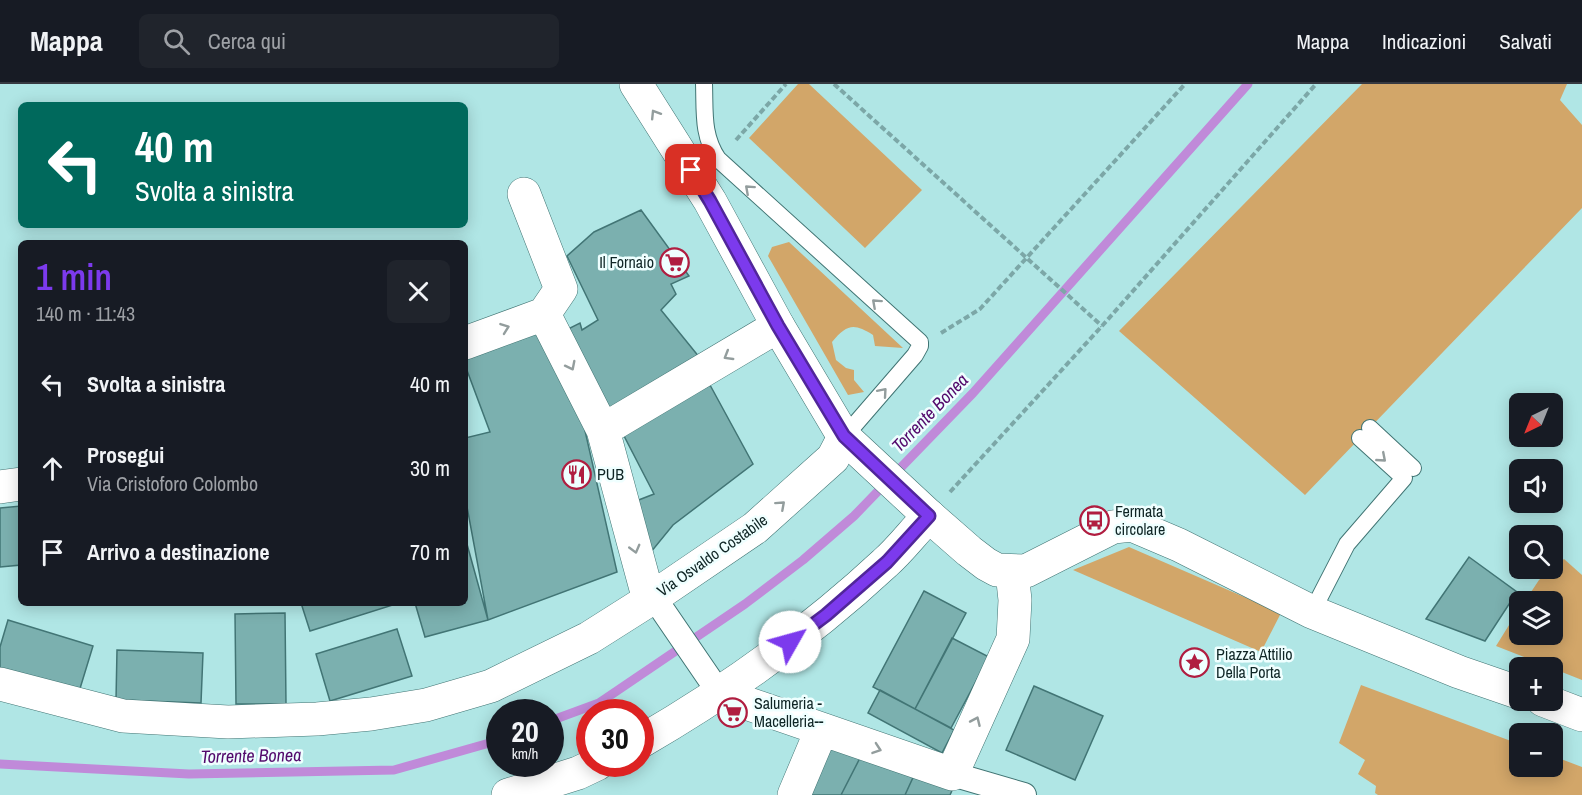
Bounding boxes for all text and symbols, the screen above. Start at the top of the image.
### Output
search box [139,14,559,68]
text: Mappa [30,22,103,60]
icon: search [160,25,193,58]
text: Cerca qui [208,26,286,56]
text: Mappa [1296,27,1349,56]
text: Indicazioni [1382,27,1466,56]
text: Salvati [1499,27,1552,56]
one-way arrow [651,110,663,120]
text: 40 m [135,119,214,175]
icon: left [36,126,114,204]
pin [665,144,716,195]
icon: arrive [674,153,707,186]
text: Svolta a sinistra [135,173,294,209]
one-way arrow [745,185,756,196]
supermarket icon: Il Fornaio [659,246,691,278]
place label: Il Fornaio [599,251,654,273]
text: 1 min [36,253,112,301]
button: close [387,260,450,323]
one-way arrow [873,299,883,310]
text: 140 m · 11:43 [36,300,135,327]
one-way arrow [499,323,510,336]
one-way arrow [724,349,734,360]
one-way arrow [564,360,575,370]
icon: left [36,368,69,401]
water label: Torrente Bonea [886,368,974,458]
text: Svolta a sinistra [87,369,225,399]
text: 40 m [410,369,450,399]
one-way arrow [875,388,886,399]
north arrow [1509,393,1563,447]
map controls [1509,393,1563,777]
text: Prosegui [87,440,164,470]
one-way arrow [1375,451,1386,462]
icon: ahead [36,452,69,485]
text: 30 m [410,453,450,483]
restaurant icon: PUB [560,458,592,490]
button: sound [1509,459,1563,513]
place label: PUB [597,463,624,485]
text: Via Cristoforo Colombo [87,470,258,497]
place label: Fermata circolare [1115,500,1165,540]
one-way arrow [775,501,785,512]
bus stop icon: Fermata circolare [1078,504,1110,536]
street label: Via Osvaldo Costabile [652,509,772,601]
button: search [1509,525,1563,579]
icon: arrive [36,536,69,569]
text: Arrivo a destinazione [87,537,269,567]
text: 70 m [410,537,450,567]
one-way arrow [628,544,641,554]
button: layers [1509,591,1563,645]
position arrow [758,610,822,674]
place label: Piazza Attilio Della Porta [1216,643,1293,683]
place icon: Piazza Attilio Della Porta [1179,647,1211,679]
button: + [1509,657,1563,711]
place label: Salumeria - Macelleria-- [754,692,824,732]
supermarket icon: Salumeria - Macelleria-- [717,696,749,728]
speed limit sign: 30 [576,699,654,777]
text: 20 [511,711,539,751]
one-way arrow [969,716,981,727]
button: − [1509,723,1563,777]
water label: Torrente Bonea [200,742,301,769]
one-way arrow [871,742,882,754]
text: km/h [512,743,538,764]

